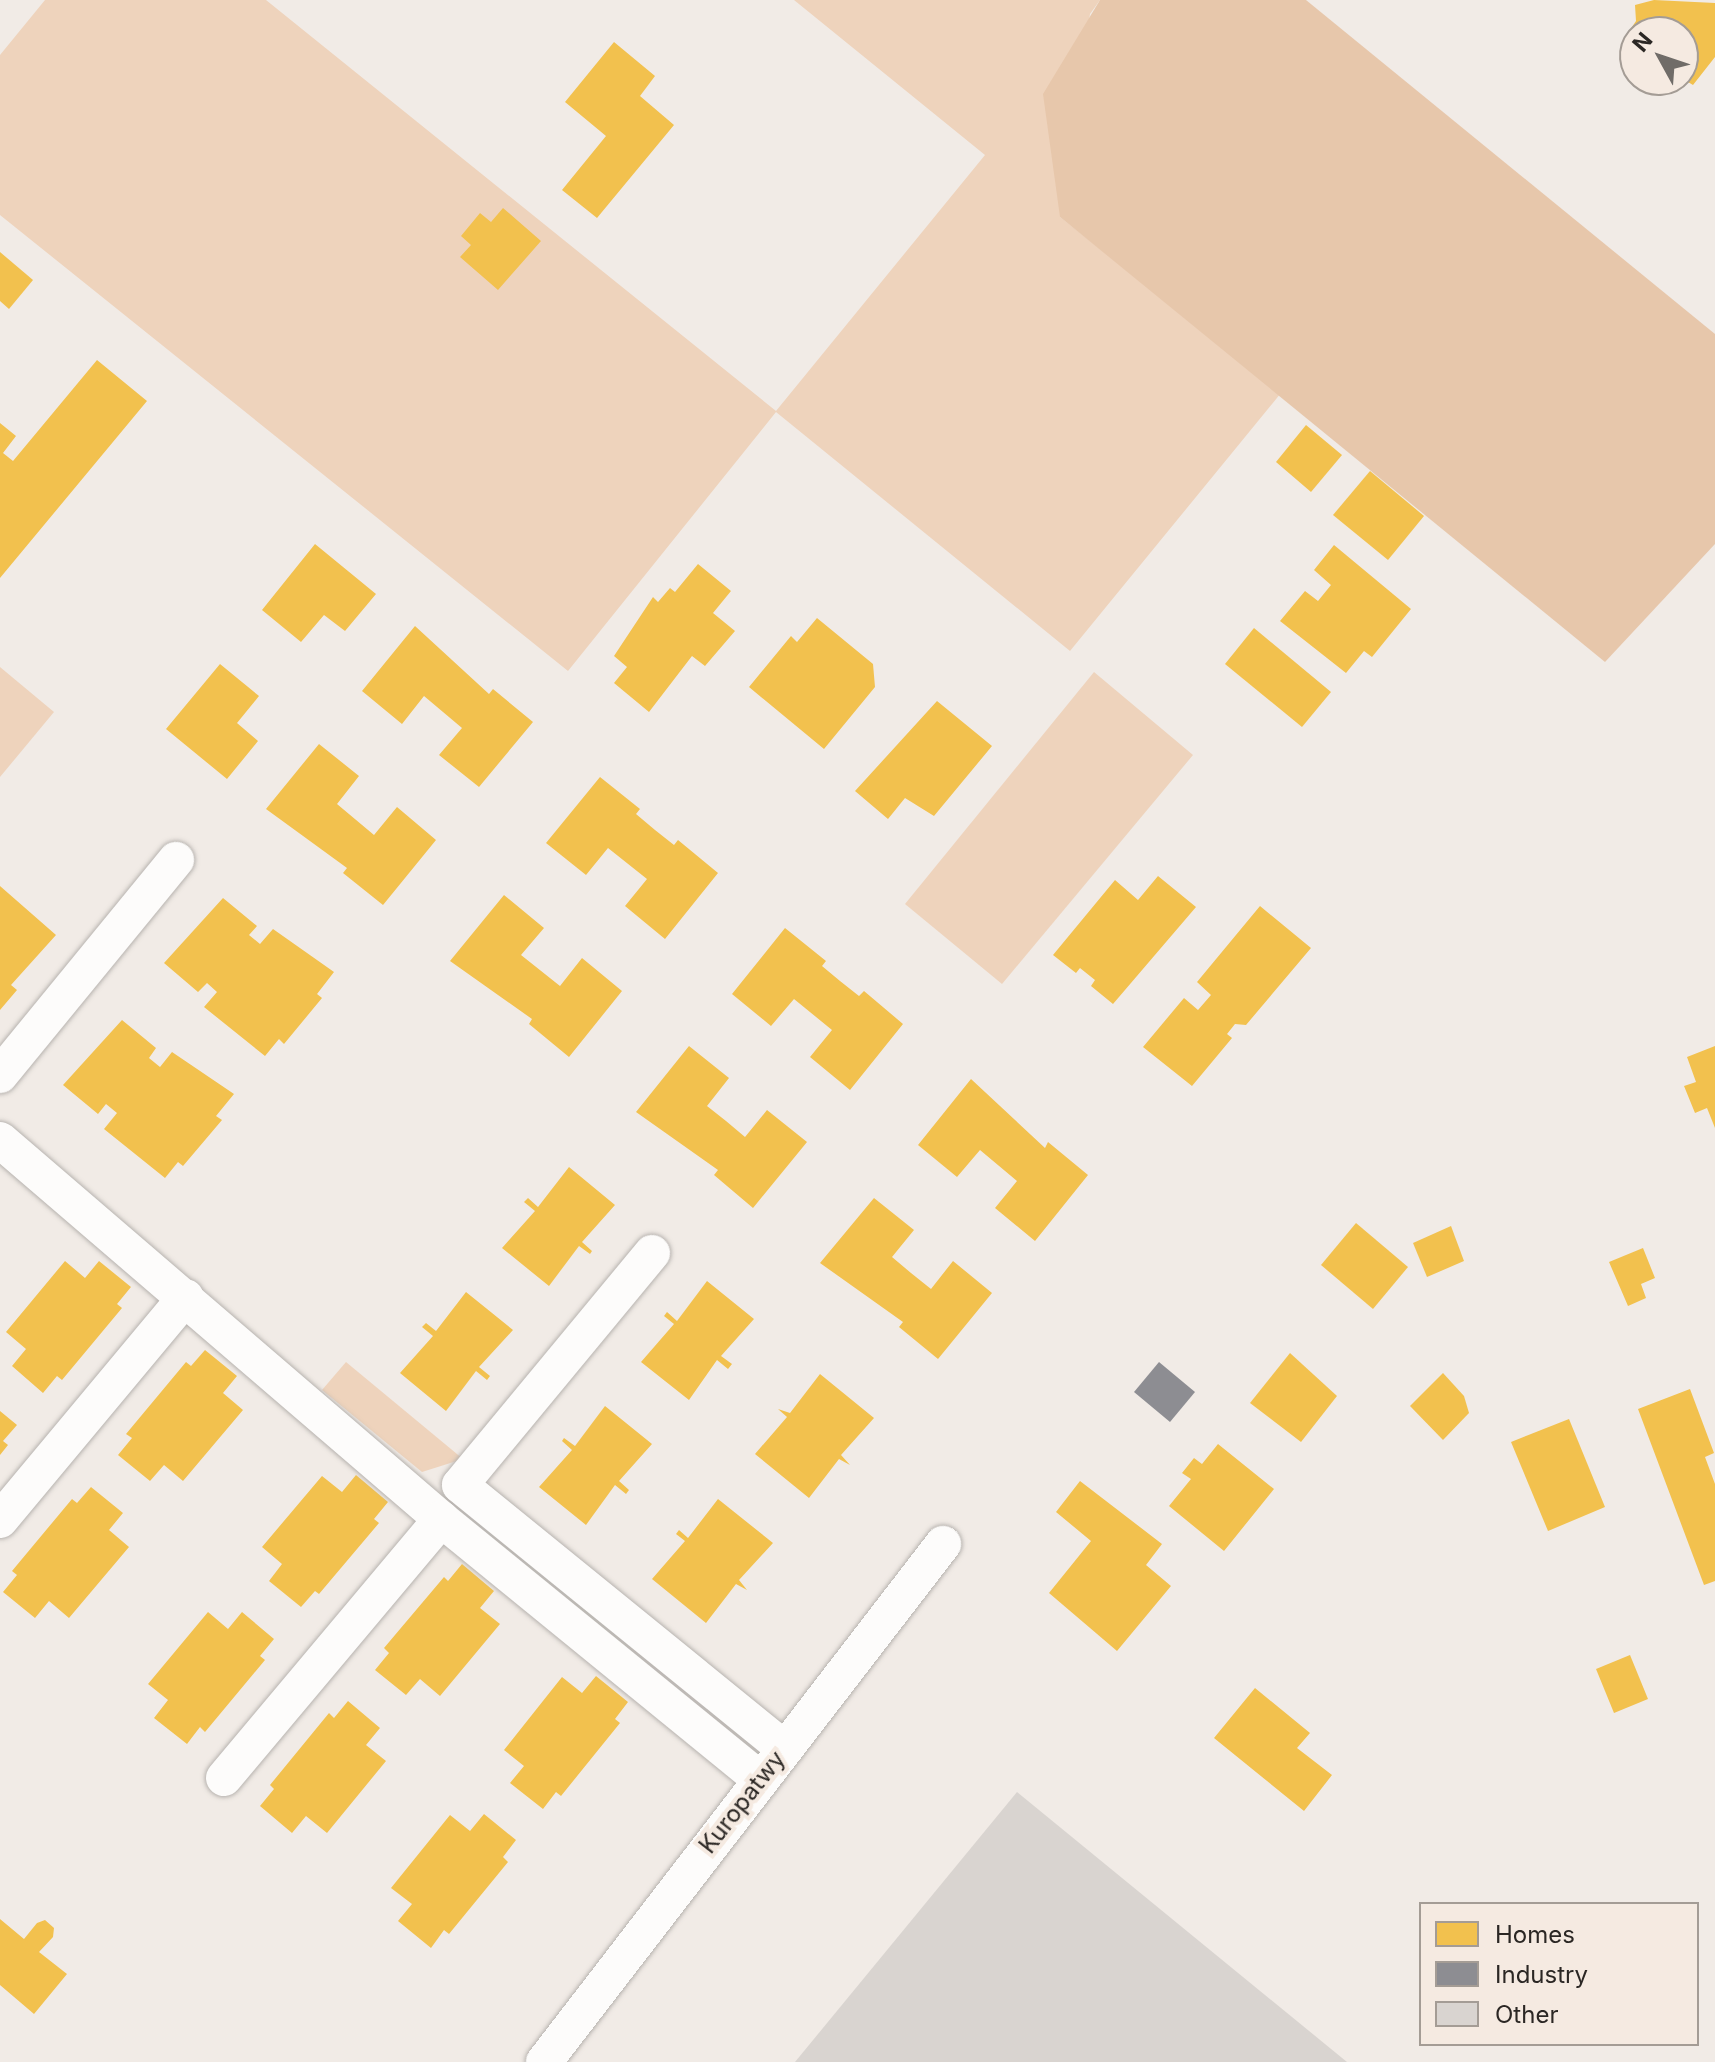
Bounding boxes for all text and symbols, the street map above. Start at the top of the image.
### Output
north arrow [1619,16,1699,96]
text: N [1627,27,1657,57]
street label: Kuropatwy [693,1745,791,1859]
legend [1419,1902,1699,2046]
text: Homes [1495,1920,1575,1949]
text: Industry [1495,1960,1588,1989]
text: Other [1495,2000,1558,2029]

